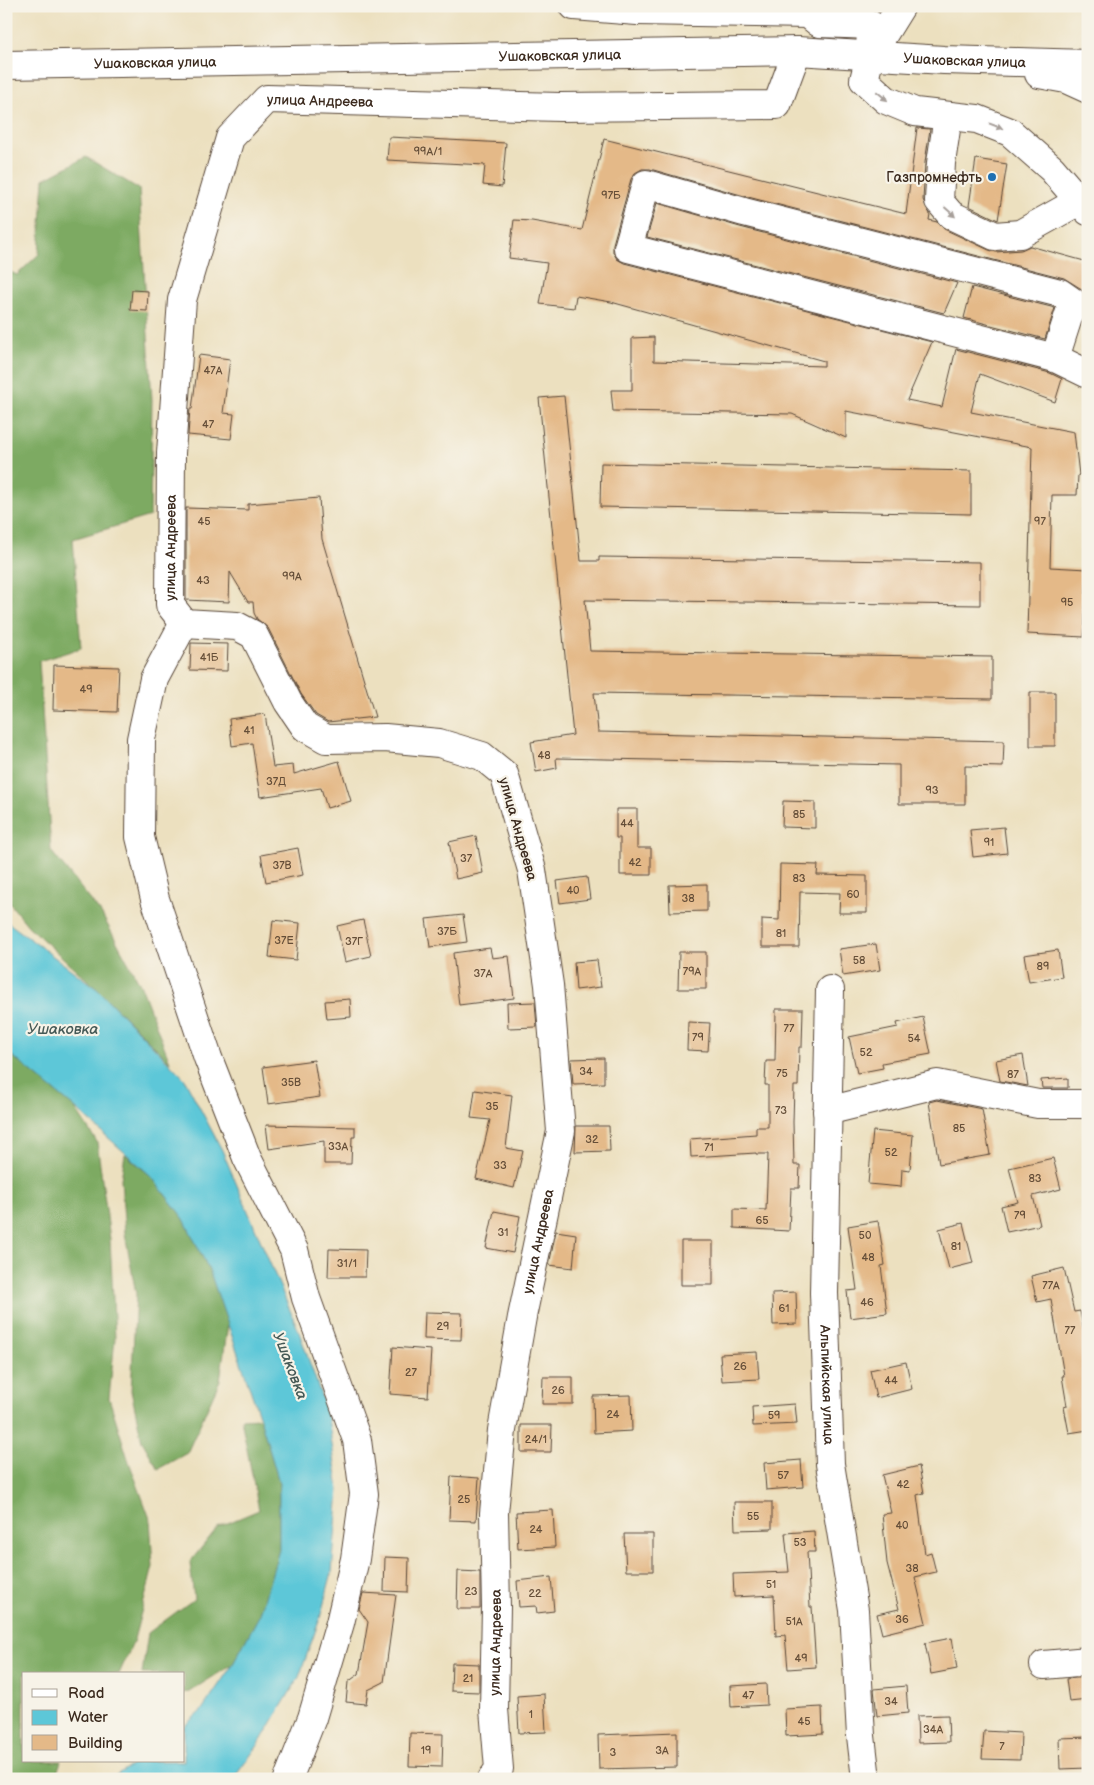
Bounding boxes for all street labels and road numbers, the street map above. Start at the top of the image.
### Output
street label: Ушаковская улица [498,46,622,65]
street label: Ушаковская улица [903,49,1027,71]
street label: Ушаковская улица [93,53,217,72]
street label: улица Андреева [267,91,374,110]
street label: улица Андреева [162,494,179,601]
street label: улица Андреева [495,775,541,883]
street label: улица Андреева [519,1187,557,1295]
street label: Альпийская улица [817,1324,838,1446]
street label: улица Андреева [486,1588,505,1696]

